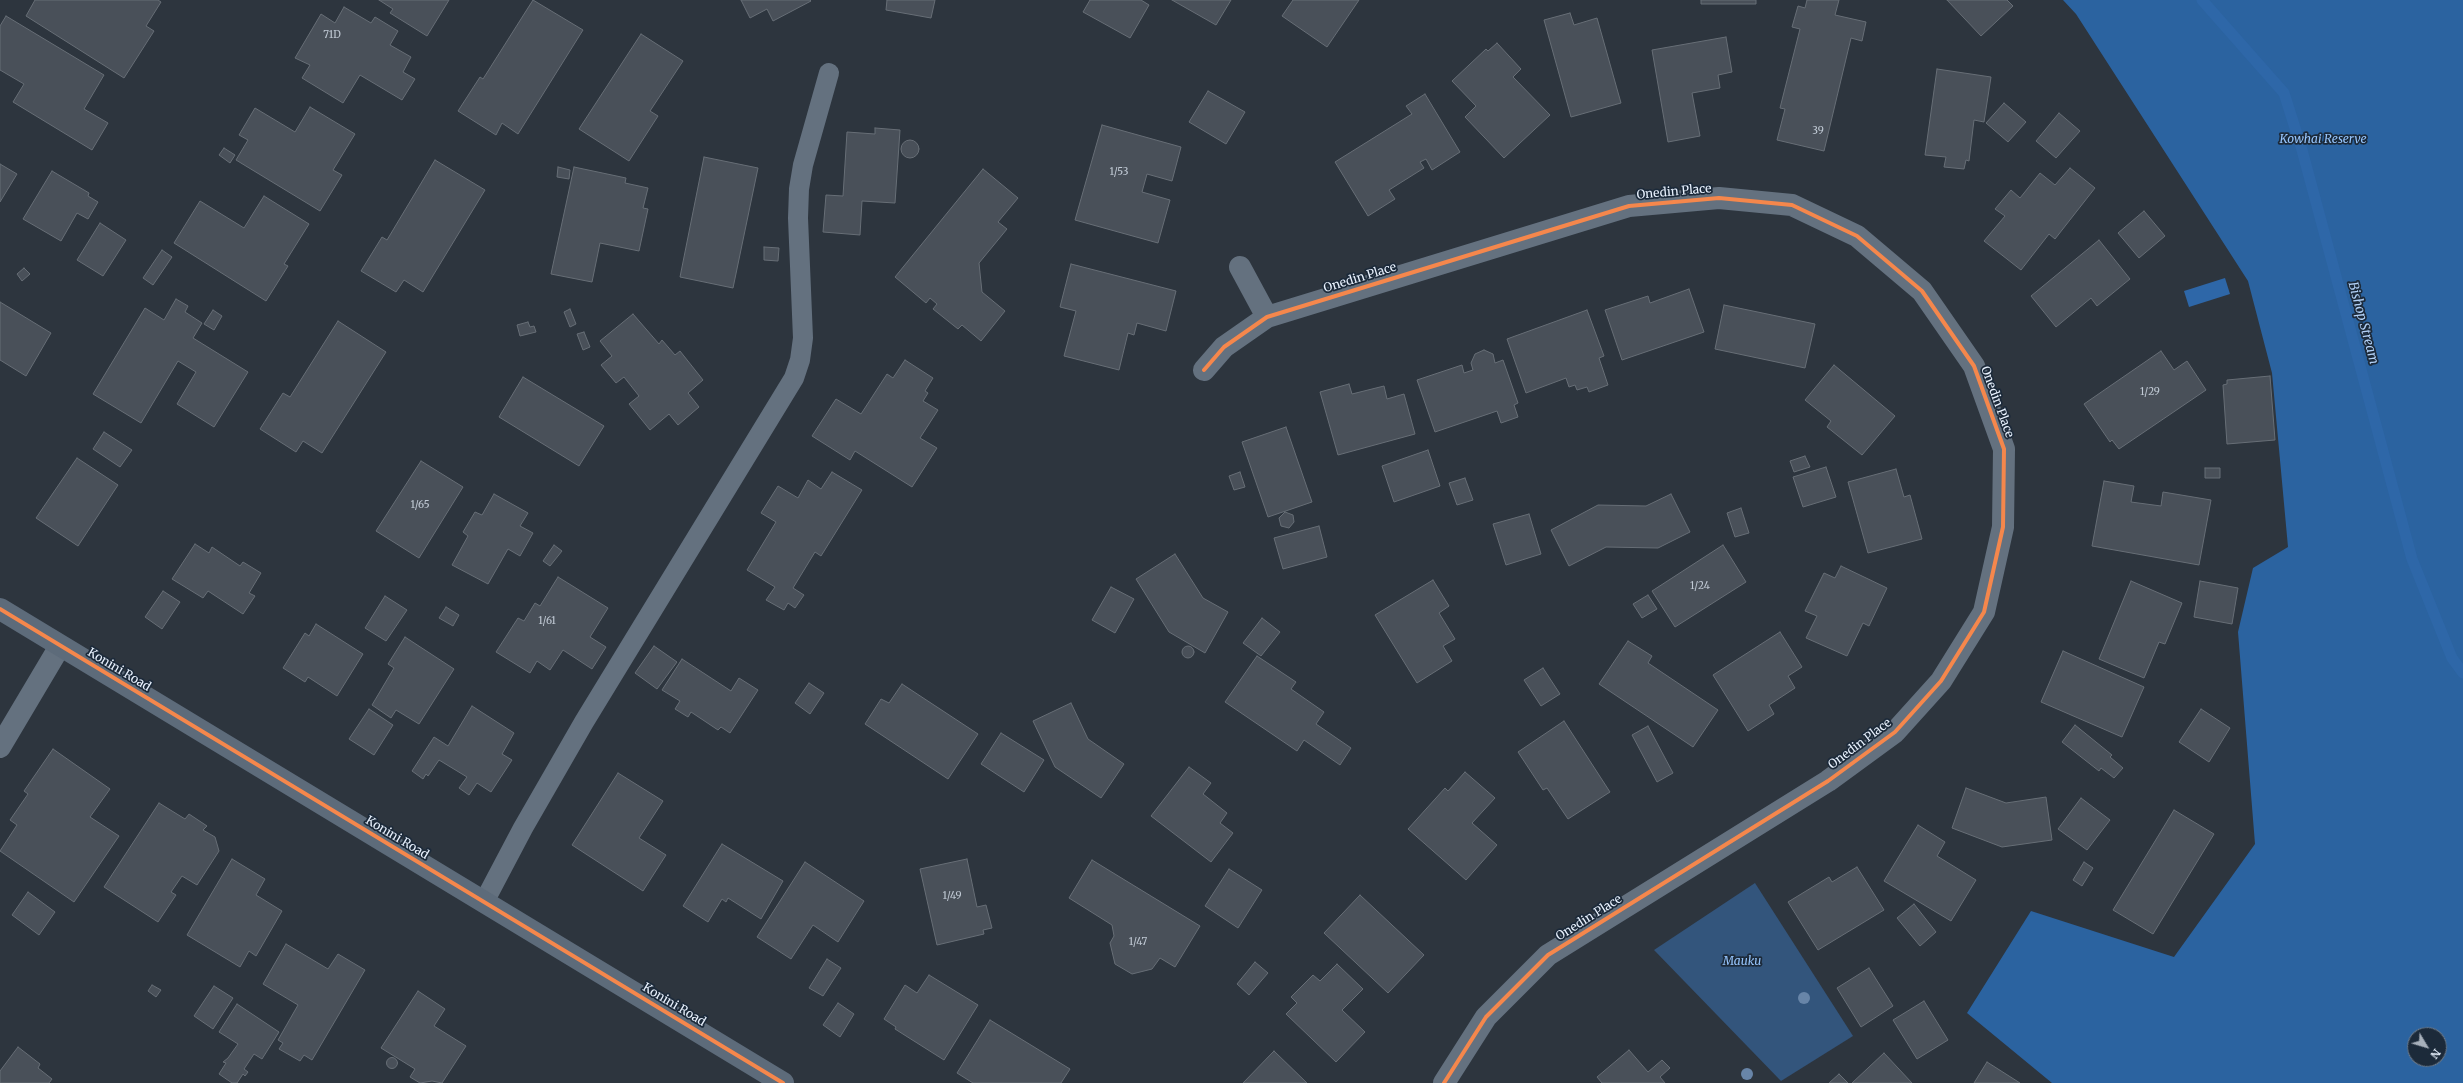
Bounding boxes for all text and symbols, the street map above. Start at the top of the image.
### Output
house number: 71D [323,29,341,41]
house number: 39 [1812,125,1824,137]
park label: Kowhai Reserve [2279,133,2367,147]
house number: 1/53 [1110,166,1128,178]
street label: Onedin Place [1636,182,1712,202]
street label: Onedin Place [1322,260,1398,296]
water label: Bishop Stream [2344,280,2382,366]
street label: Onedin Place [1977,364,2017,440]
house number: 1/29 [2140,386,2160,398]
house number: 1/65 [410,499,430,511]
house number: 1/24 [1690,580,1710,592]
house number: 1/61 [538,615,556,627]
street label: Konini Road [85,646,153,694]
street label: Onedin Place [1826,716,1894,772]
street label: Konini Road [363,814,431,862]
house number: 1/49 [942,890,962,902]
street label: Onedin Place [1553,892,1625,944]
house number: 1/47 [1129,936,1147,948]
park label: Mauku [1723,955,1761,969]
street label: Konini Road [640,981,708,1029]
north arrow [2407,1027,2447,1067]
text: N [2427,1046,2444,1062]

